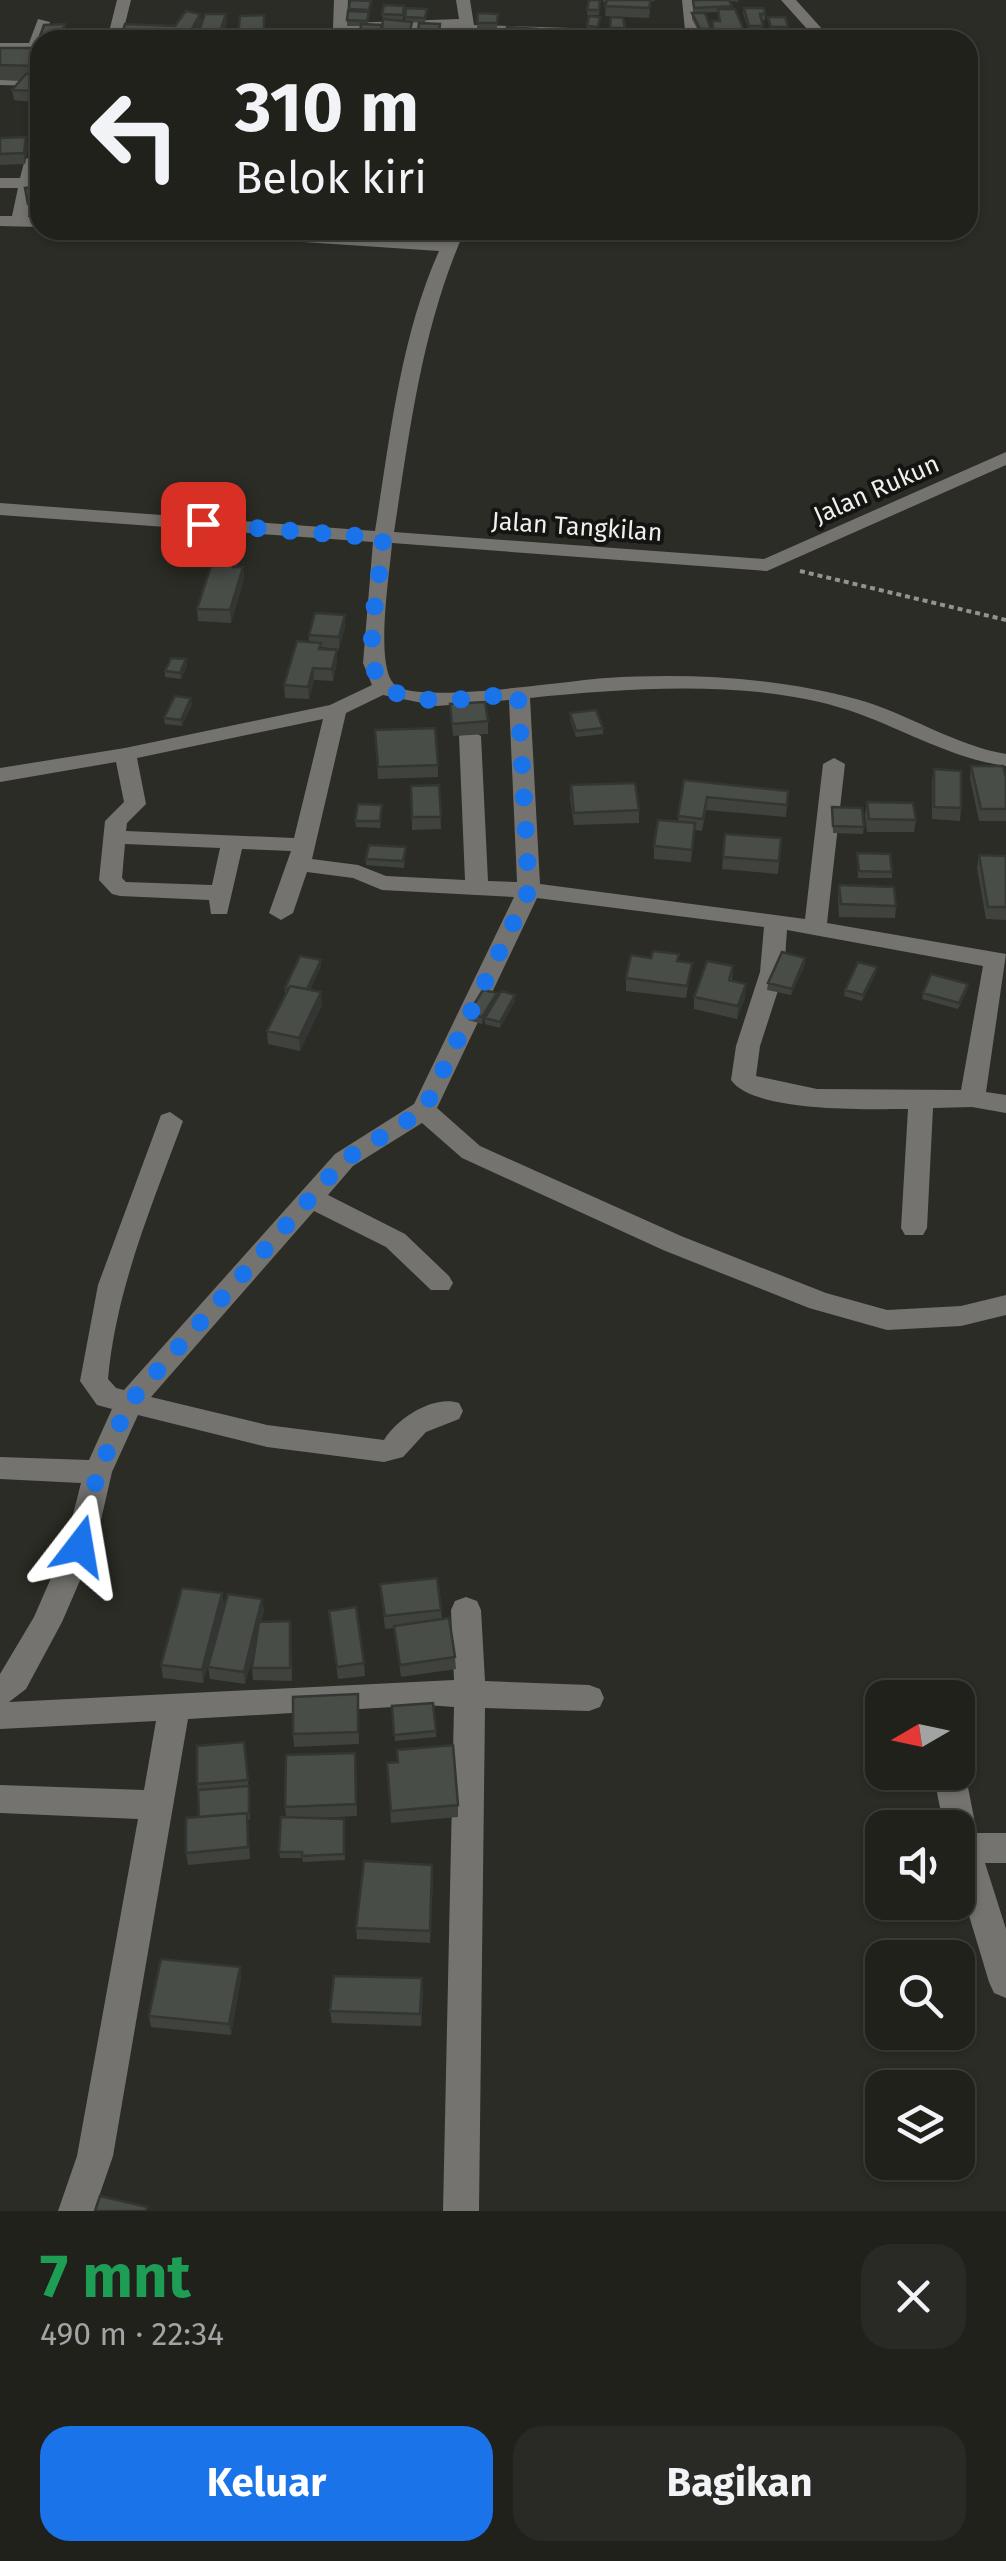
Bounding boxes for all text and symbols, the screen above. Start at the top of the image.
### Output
text: 310 m [235,66,419,150]
icon: left [70,70,200,200]
text: Belok kiri [235,151,427,205]
street label: Jalan Rukun [809,449,944,531]
pin [161,482,246,567]
icon: arrive [176,497,231,552]
street label: Jalan Tangkilan [490,506,663,548]
position arrow [28,1494,132,1598]
north arrow [865,1680,975,1790]
map controls [865,1680,975,2180]
button: sound [865,1810,975,1920]
button: search [865,1940,975,2050]
button: layers [865,2070,975,2180]
text: 7 mnt [40,2241,191,2313]
button: close [861,2244,966,2349]
text: 490 m · 22:34 [40,2315,224,2353]
button: Keluar [40,2426,493,2541]
button: Bagikan [513,2426,966,2541]

